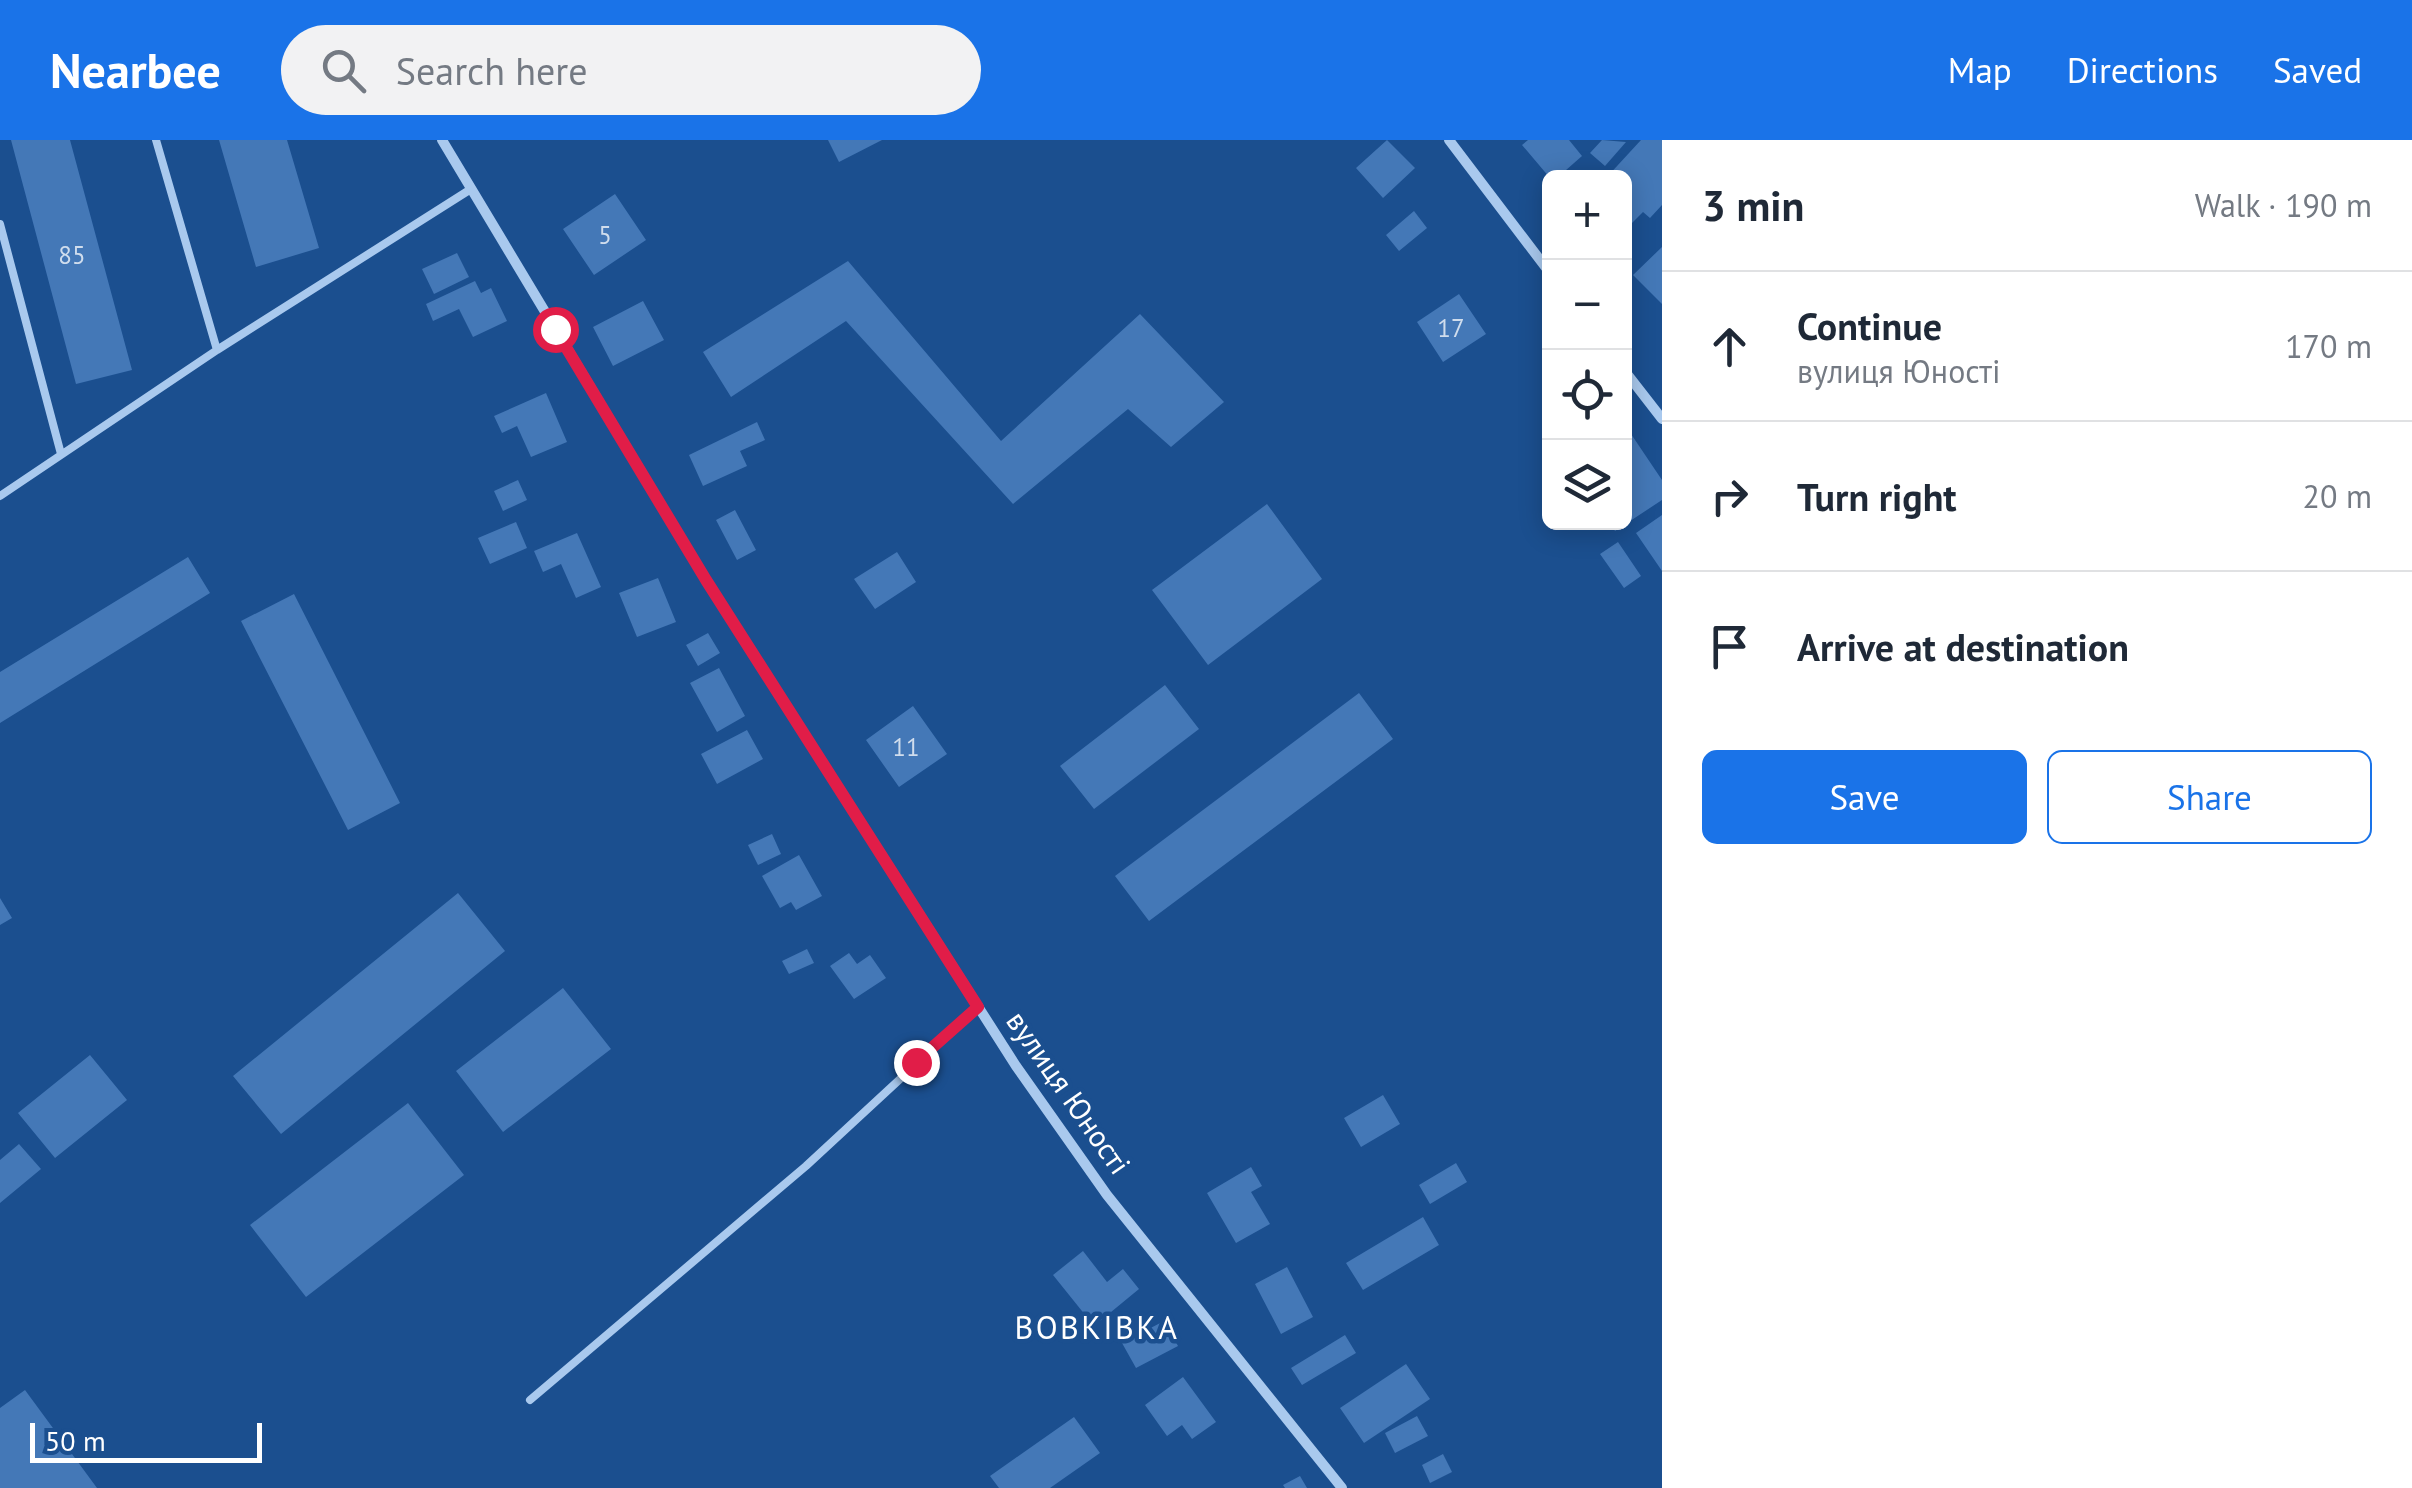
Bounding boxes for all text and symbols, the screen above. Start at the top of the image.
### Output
search box [281,25,981,115]
text: Nearbee [50,39,221,101]
icon: search [316,43,371,98]
text: Search here [396,46,587,95]
text: Map [1948,47,2012,93]
text: Directions [2067,47,2218,93]
text: Saved [2273,47,2362,93]
map controls [1542,170,1632,530]
button: + [1542,170,1632,260]
text: 3 min [1702,178,1804,233]
text: Walk · 190 m [2195,184,2372,226]
house number: 5 [598,219,612,251]
house number: 85 [58,239,86,271]
button: − [1542,260,1632,350]
text: Continue [1797,301,1942,350]
route start [533,307,579,353]
house number: 17 [1437,312,1465,344]
icon: ahead [1702,319,1757,374]
text: 170 m [2285,325,2372,367]
button: locate [1542,350,1632,440]
text: вулиця Юності [1797,350,2001,392]
button: layers [1542,440,1632,530]
icon: right [1702,469,1757,524]
text: Turn right [1797,472,1957,521]
text: 20 m [2303,475,2372,517]
icon: arrive [1702,619,1757,674]
text: Arrive at destination [1797,622,2129,671]
house number: 11 [892,731,920,763]
button: Save [1702,750,2027,844]
button: Share [2047,750,2372,844]
street label: вулиця Юності [999,1003,1140,1181]
route end [894,1040,940,1086]
district label: ВОВКІВКА [1014,1306,1180,1348]
scale bar [30,1418,262,1462]
text: 50 m [45,1422,106,1459]

